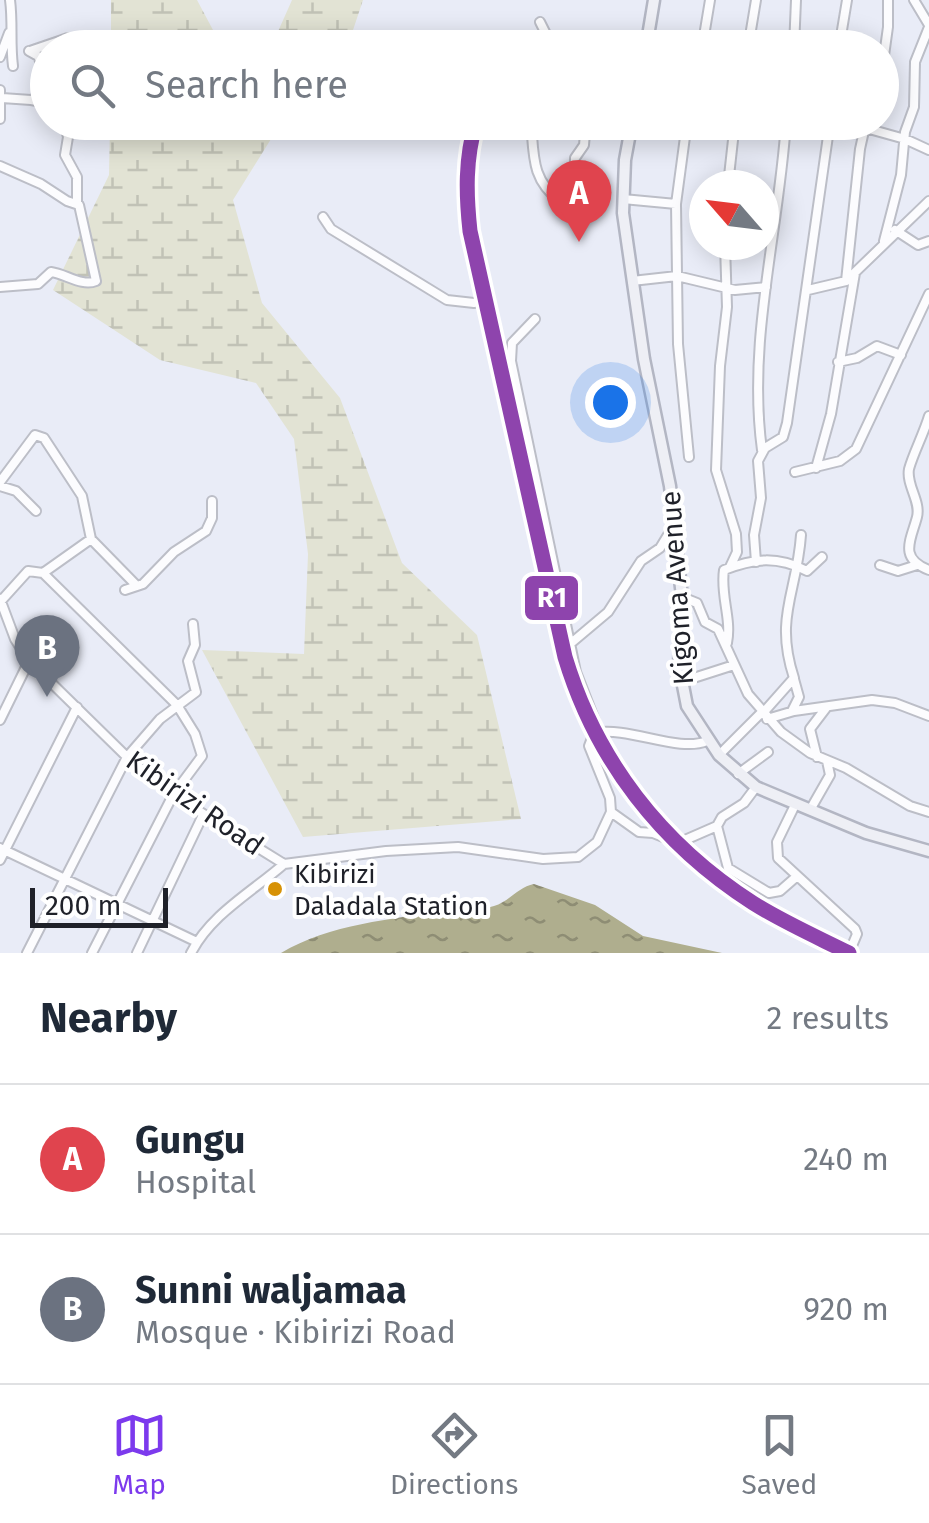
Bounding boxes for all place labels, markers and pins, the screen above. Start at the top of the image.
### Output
pin: A [546,160,612,242]
pin: B [15,614,80,697]
place label: Kibirizi Daladala Station [294,859,489,922]
marker: Kibirizi Daladala Station [265,879,285,899]

